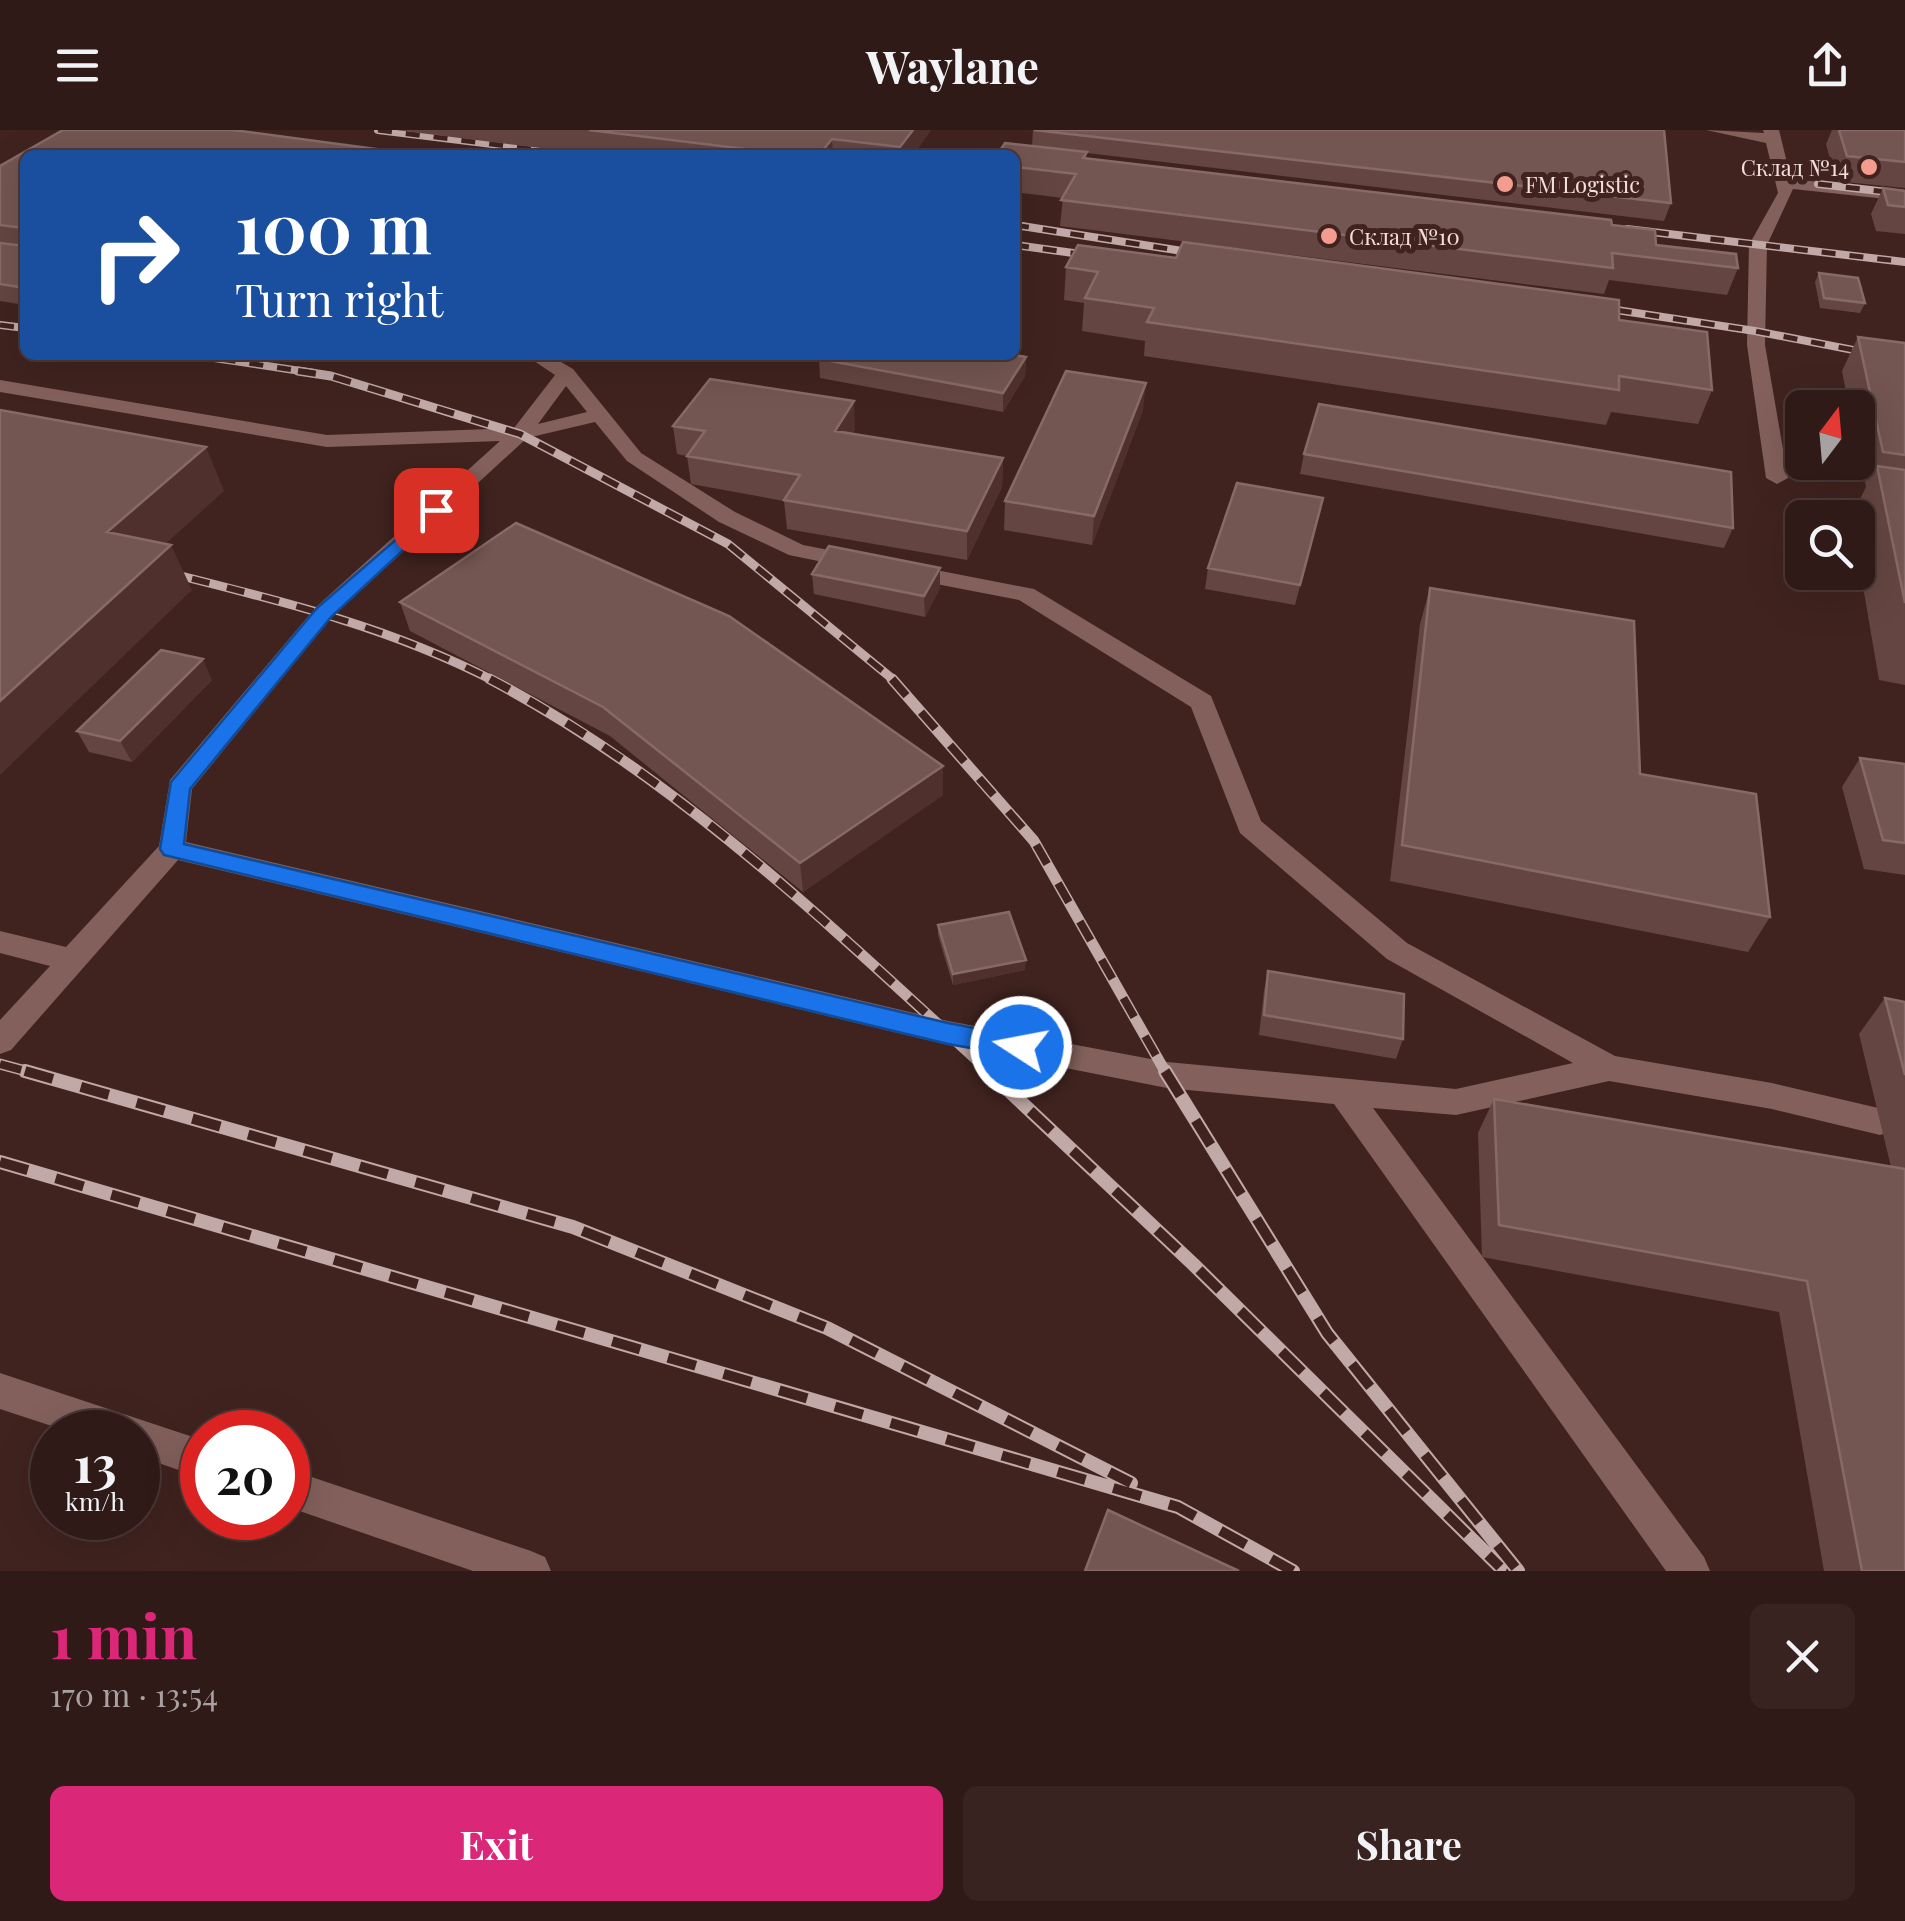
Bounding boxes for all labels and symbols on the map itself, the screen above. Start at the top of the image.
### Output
place label: Склад №14 [1741,152,1849,182]
marker: Склад №14 [1858,156,1880,178]
place label: FM Logistic [1525,169,1640,199]
marker: FM Logistic [1494,173,1516,195]
place label: Склад №10 [1349,221,1460,251]
marker: Склад №10 [1318,225,1340,247]
north arrow [1785,390,1875,480]
pin [394,468,479,553]
position arrow [969,995,1073,1099]
speed limit sign: 20 [180,1410,310,1540]

